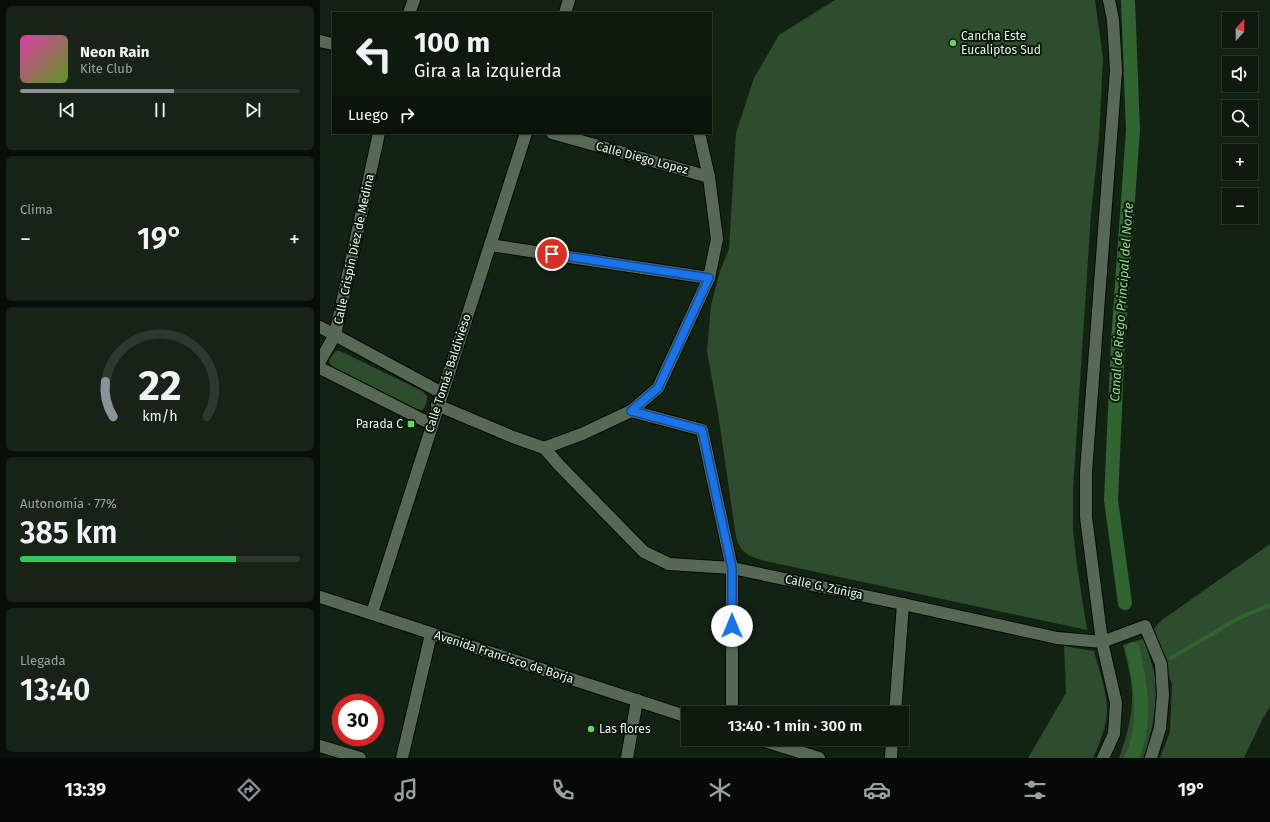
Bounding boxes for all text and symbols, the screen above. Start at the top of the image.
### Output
north arrow [1222,12,1258,48]
map controls [1222,12,1258,224]
text: 100 m [414,26,490,59]
icon: left [348,28,400,80]
place label: Cancha Este Eucaliptos Sud [961,29,1041,57]
marker: Cancha Este Eucaliptos Sud [948,38,958,48]
text: Neon Rain [80,43,149,61]
button: sound [1222,56,1258,92]
text: Gira a la izquierda [414,60,562,82]
text: Kite Club [80,61,133,76]
icon: previous [56,99,78,121]
icon: pause [149,99,171,121]
icon: next [242,99,264,121]
button: search [1222,100,1258,136]
icon: right [396,104,418,126]
text: Luego [348,106,388,124]
street label: Calle Diego Lopez [594,139,690,177]
button: + [1222,144,1258,180]
street label: Calle Crispín Díez de Medina [331,172,377,326]
button: − [1222,188,1258,224]
text: Clima [20,202,53,217]
water label: Canal de Riego Principal del Norte [1107,202,1136,402]
text: 19° [137,221,183,257]
text: − [20,226,31,253]
text: + [289,226,300,253]
pin [535,237,569,271]
icon: arrive [541,243,563,265]
street label: Calle Tomás Baldivieso [422,312,474,434]
text: 22 [138,361,182,411]
text: km/h [142,408,178,425]
place label: Parada C [356,417,403,431]
marker: Parada C [406,419,416,429]
text: Autonomía · 77% [20,496,117,511]
text: 385 km [20,515,118,551]
street label: Calle G. Zuñiga [784,572,864,602]
position arrow [711,605,753,647]
street label: Avenida Francisco de Borja [432,628,576,686]
text: Llegada [20,653,66,668]
text: 13:40 [20,672,90,708]
speed limit sign: 30 [332,694,384,746]
text: 13:40 · 1 min · 300 m [728,717,862,735]
place label: Las flores [599,722,651,736]
marker: Las flores [586,724,596,734]
icon: directions [235,776,263,804]
icon: music [392,776,420,804]
icon: phone [549,776,577,804]
icon: climate [706,776,734,804]
icon: car [863,776,891,804]
icon: filters [1021,776,1049,804]
text: 13:39 [65,779,106,801]
text: 19° [1178,779,1205,801]

